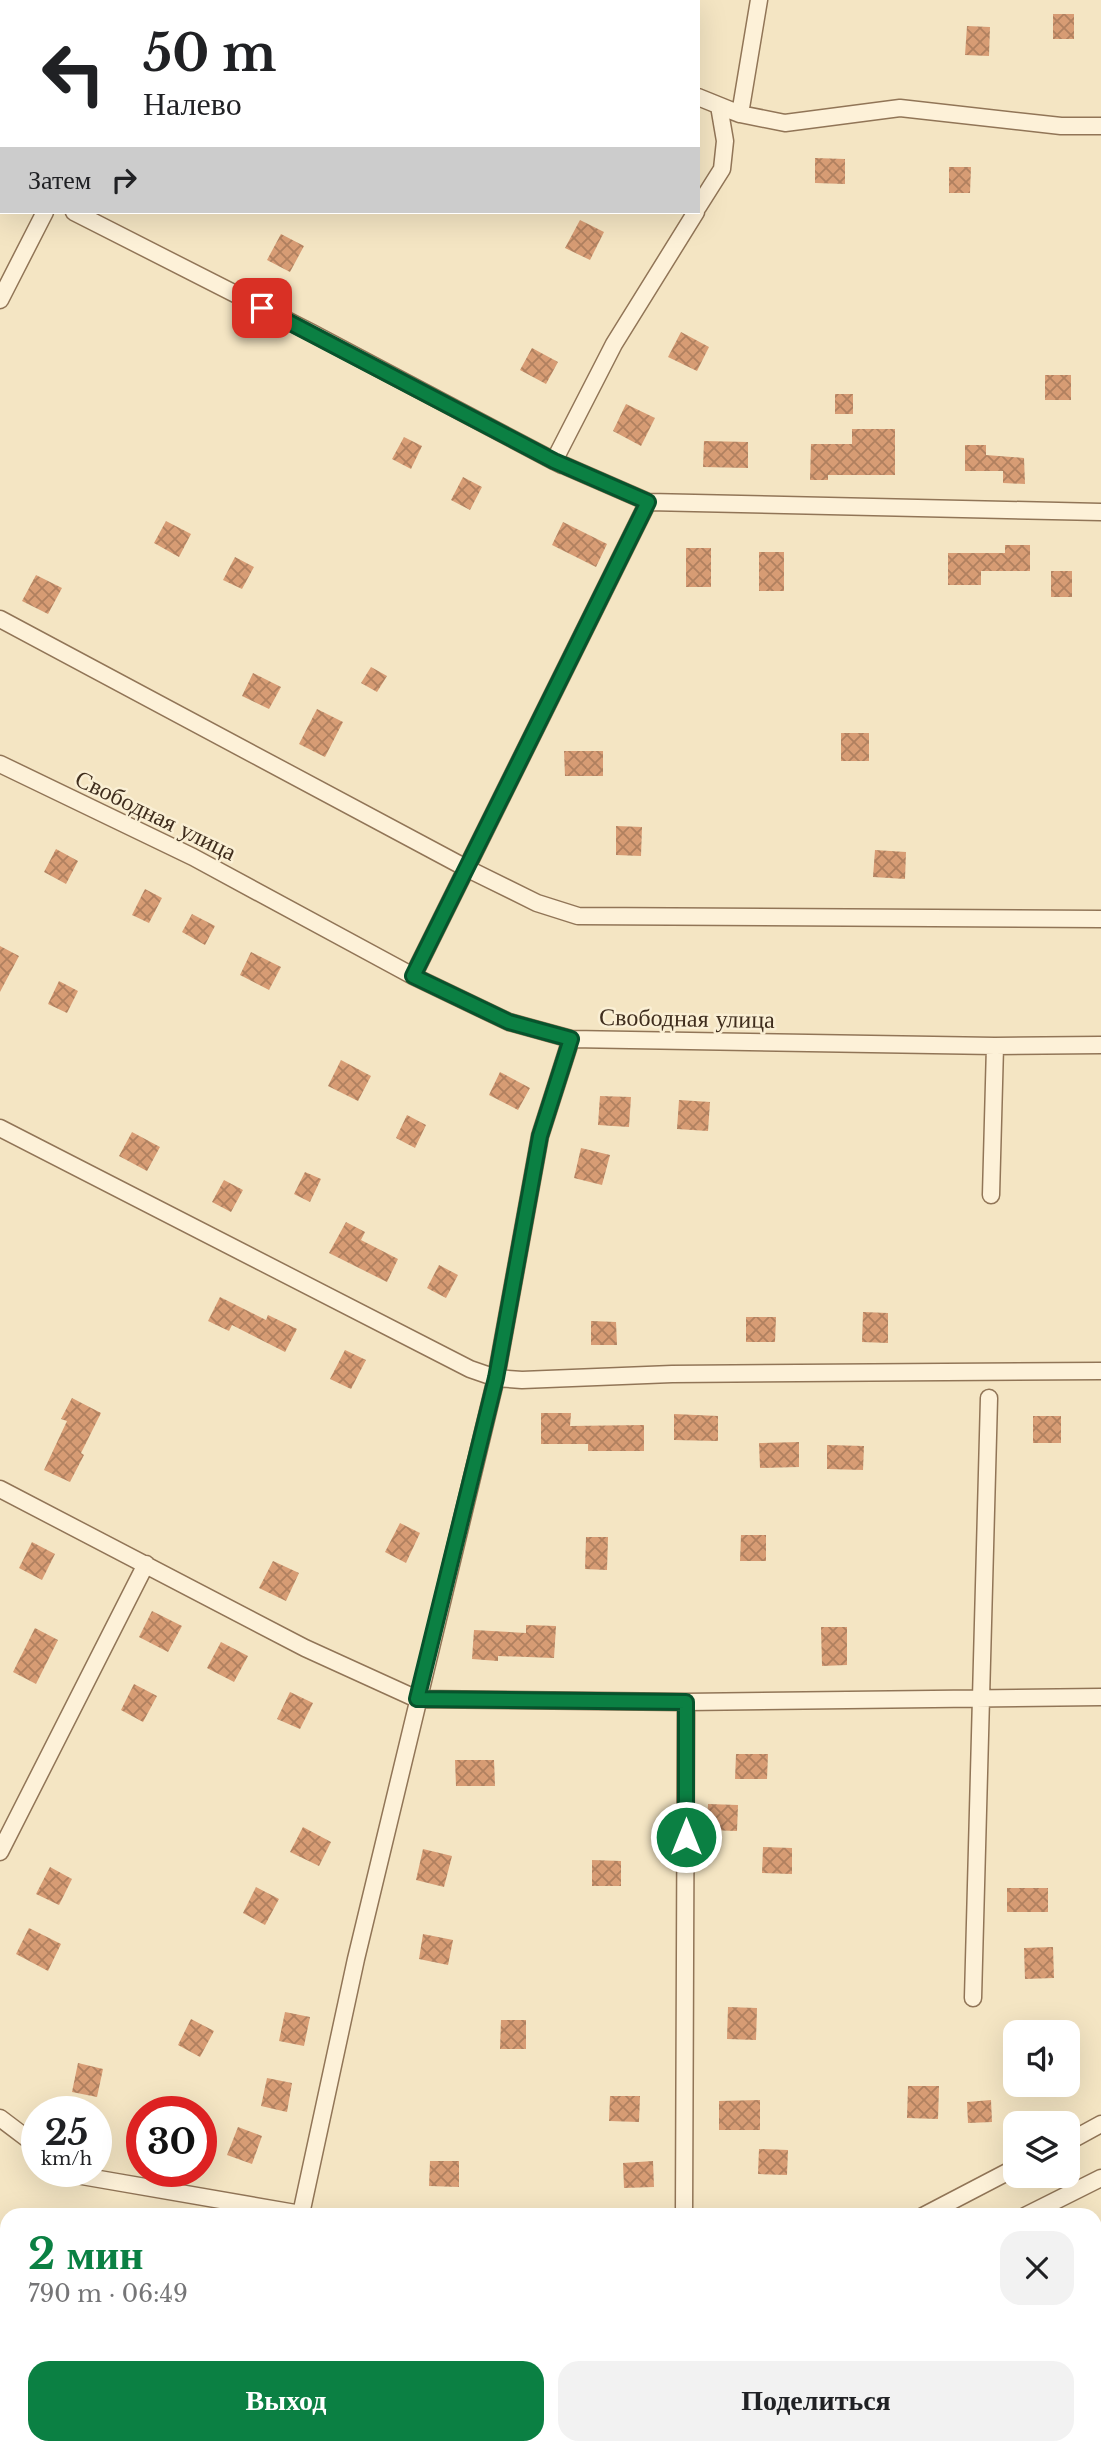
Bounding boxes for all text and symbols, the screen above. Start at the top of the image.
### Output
text: 50 m [143,23,276,84]
icon: left [28,28,119,119]
text: Налево [143,84,242,124]
icon: right [105,161,143,199]
text: Затем [28,164,91,196]
pin [232,278,292,338]
icon: arrive [243,289,281,327]
street label: Свободная улица [71,763,242,867]
street label: Свободная улица [599,1002,775,1034]
position arrow [649,1800,723,1874]
map controls [1003,2020,1080,2188]
button: sound [1003,2020,1080,2097]
speed limit sign: 30 [126,2096,217,2187]
text: 25 [45,2111,88,2154]
button: layers [1003,2111,1080,2188]
text: km/h [41,2148,92,2170]
text: 2 мин [28,2228,144,2280]
button: close [1000,2231,1074,2305]
text: 790 m · 06:49 [28,2280,188,2308]
button: Выход [28,2361,544,2441]
button: Поделиться [558,2361,1074,2441]

